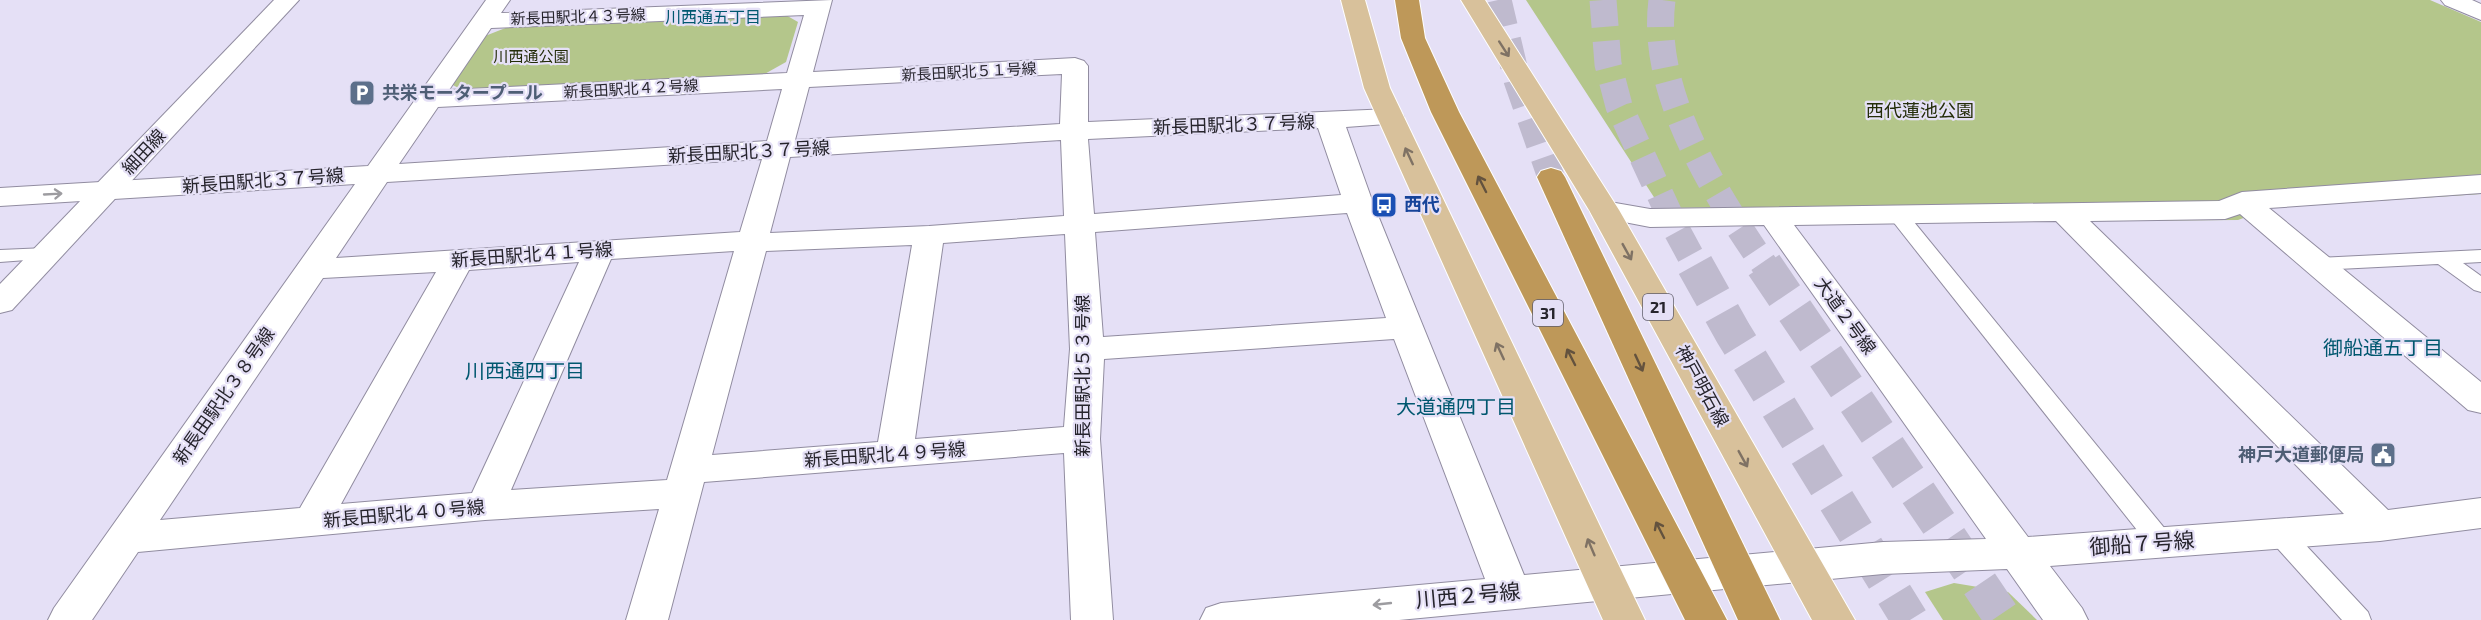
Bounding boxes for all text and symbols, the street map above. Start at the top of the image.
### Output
street label: 新長田駅北４３号線 [510,5,646,27]
district label: 川西通五丁目 [665,7,761,26]
one-way arrow [1499,40,1511,57]
park label: 川西通公園 [493,47,569,65]
street label: 新長田駅北５１号線 [901,58,1037,84]
street label: 新長田駅北４２号線 [563,75,699,101]
parking icon: 共栄モータープール [347,78,377,108]
place label: 共栄モータープール [382,81,543,103]
park label: 西代蓮池公園 [1866,99,1974,121]
street label: 新長田駅北３７号線 [1153,110,1315,138]
street label: 細田線 [117,124,170,179]
street label: 新長田駅北３７号線 [667,136,830,166]
one-way arrow [1402,147,1414,165]
street label: 新長田駅北３７号線 [181,163,345,197]
one-way arrow [1475,175,1487,193]
one-way arrow [43,189,63,200]
bus stop icon: 西代 [1369,190,1399,220]
place label: 西代 [1404,193,1440,215]
street label: 新長田駅北４１号線 [450,237,614,271]
one-way arrow [1621,243,1633,260]
street label: 大道２号線 [1810,273,1881,358]
road number: 21 [1643,294,1673,320]
street label: 新長田駅北５３号線 [1071,295,1093,457]
road number: 31 [1533,300,1563,326]
street label: 新長田駅北３８号線 [168,323,279,468]
district label: 御船通五丁目 [2323,335,2443,359]
street label: 神戸明石線 [1671,341,1734,430]
one-way arrow [1494,343,1506,361]
one-way arrow [1565,349,1577,366]
one-way arrow [1633,354,1645,372]
district label: 川西通四丁目 [465,358,585,382]
district label: 大道通四丁目 [1396,394,1516,418]
street label: 新長田駅北４９号線 [803,437,967,471]
public building icon: 神戸大道郵便局 [2368,440,2398,470]
place label: 神戸大道郵便局 [2238,443,2364,465]
one-way arrow [1737,450,1749,467]
street label: 新長田駅北４０号線 [322,495,486,531]
one-way arrow [1654,522,1665,540]
street label: 御船７号線 [2089,526,2195,559]
one-way arrow [1585,539,1597,557]
street label: 川西２号線 [1414,577,1521,612]
one-way arrow [1372,599,1392,610]

